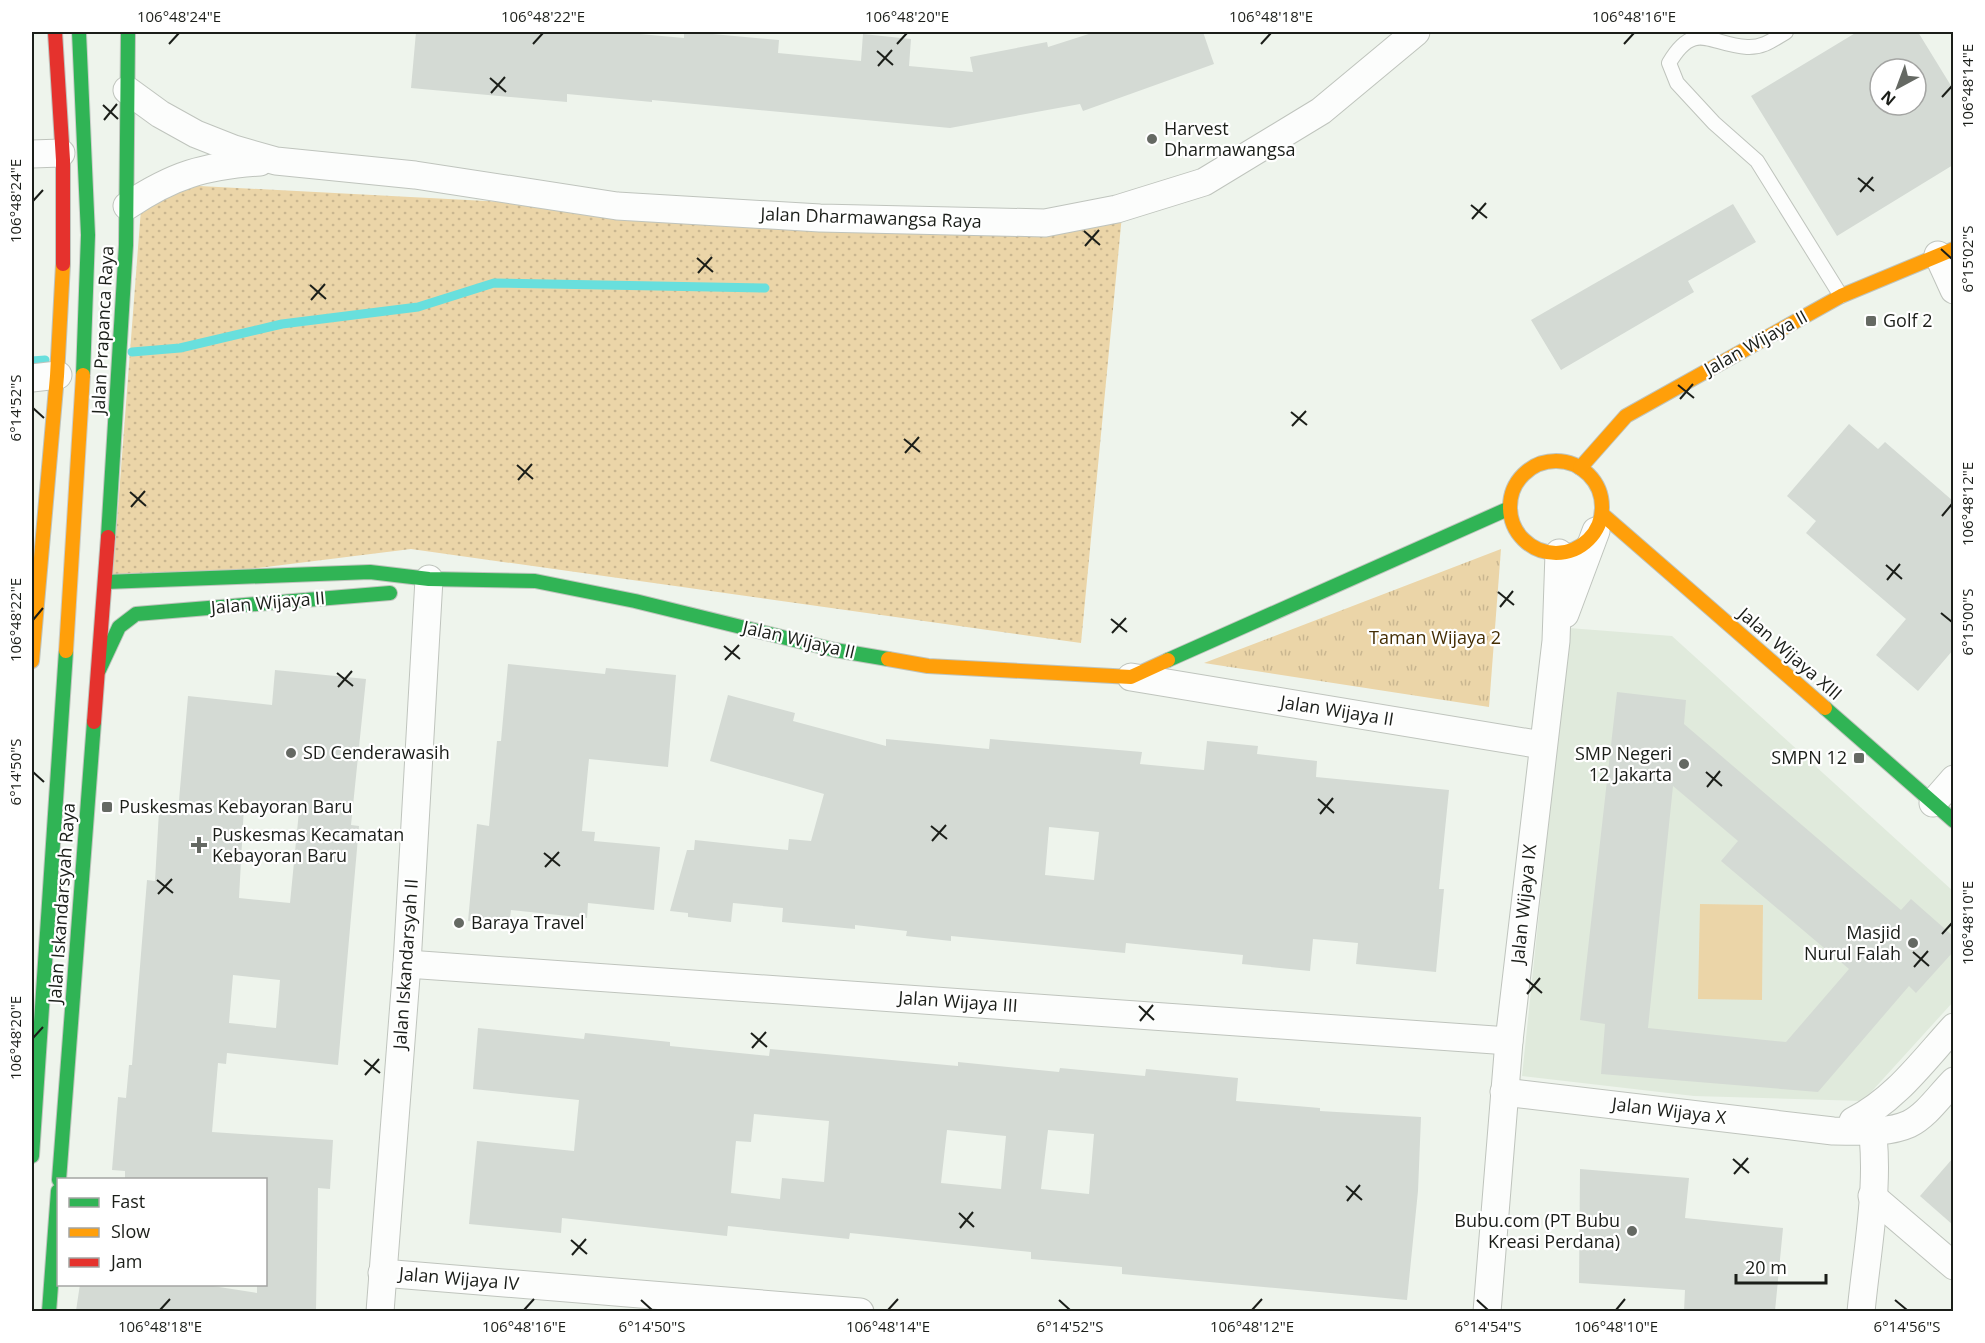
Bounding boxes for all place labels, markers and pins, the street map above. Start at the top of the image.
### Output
place label: Harvest Dharmawangsa [1164,116,1295,161]
marker: Harvest Dharmawangsa [1145,132,1159,146]
place label: Golf 2 [1883,308,1932,332]
marker: Golf 2 [1864,314,1878,328]
place label: SD Cenderawasih [303,740,450,764]
place label: SMP Negeri 12 Jakarta [1575,741,1672,786]
place label: SMPN 12 [1771,745,1847,769]
marker: SD Cenderawasih [284,746,298,760]
marker: SMPN 12 [1852,751,1866,765]
marker: SMP Negeri 12 Jakarta [1677,757,1691,771]
place label: Puskesmas Kebayoran Baru [119,794,353,818]
marker: Puskesmas Kebayoran Baru [100,800,114,814]
place label: Puskesmas Kecamatan Kebayoran Baru [212,822,404,867]
marker: Puskesmas Kecamatan Kebayoran Baru [190,836,208,854]
place label: Baraya Travel [471,910,585,934]
marker: Baraya Travel [452,916,466,930]
place label: Masjid Nurul Falah [1804,920,1901,965]
marker: Masjid Nurul Falah [1906,936,1920,950]
place label: Bubu.com (PT Bubu Kreasi Perdana) [1454,1208,1620,1253]
marker: Bubu.com (PT Bubu Kreasi Perdana) [1625,1224,1639,1238]

